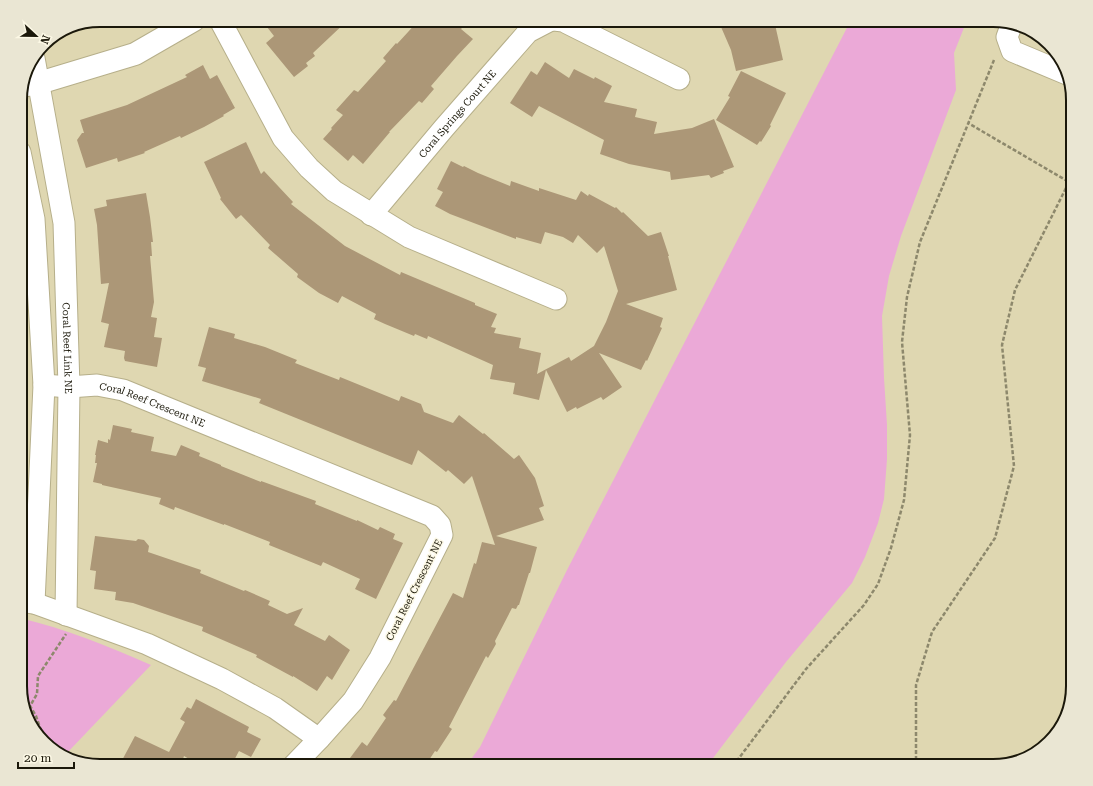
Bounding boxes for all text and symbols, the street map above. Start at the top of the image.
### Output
north arrow [16,16,56,56]
text: N [37,33,52,46]
street label: Coral Springs Court NE [416,67,498,160]
street label: Coral Reef Link NE [61,302,75,394]
street label: Coral Reef Crescent NE [99,380,207,429]
street label: Coral Reef Crescent NE [384,538,444,642]
scale bar [18,744,74,770]
text: 20 m [24,751,51,765]

